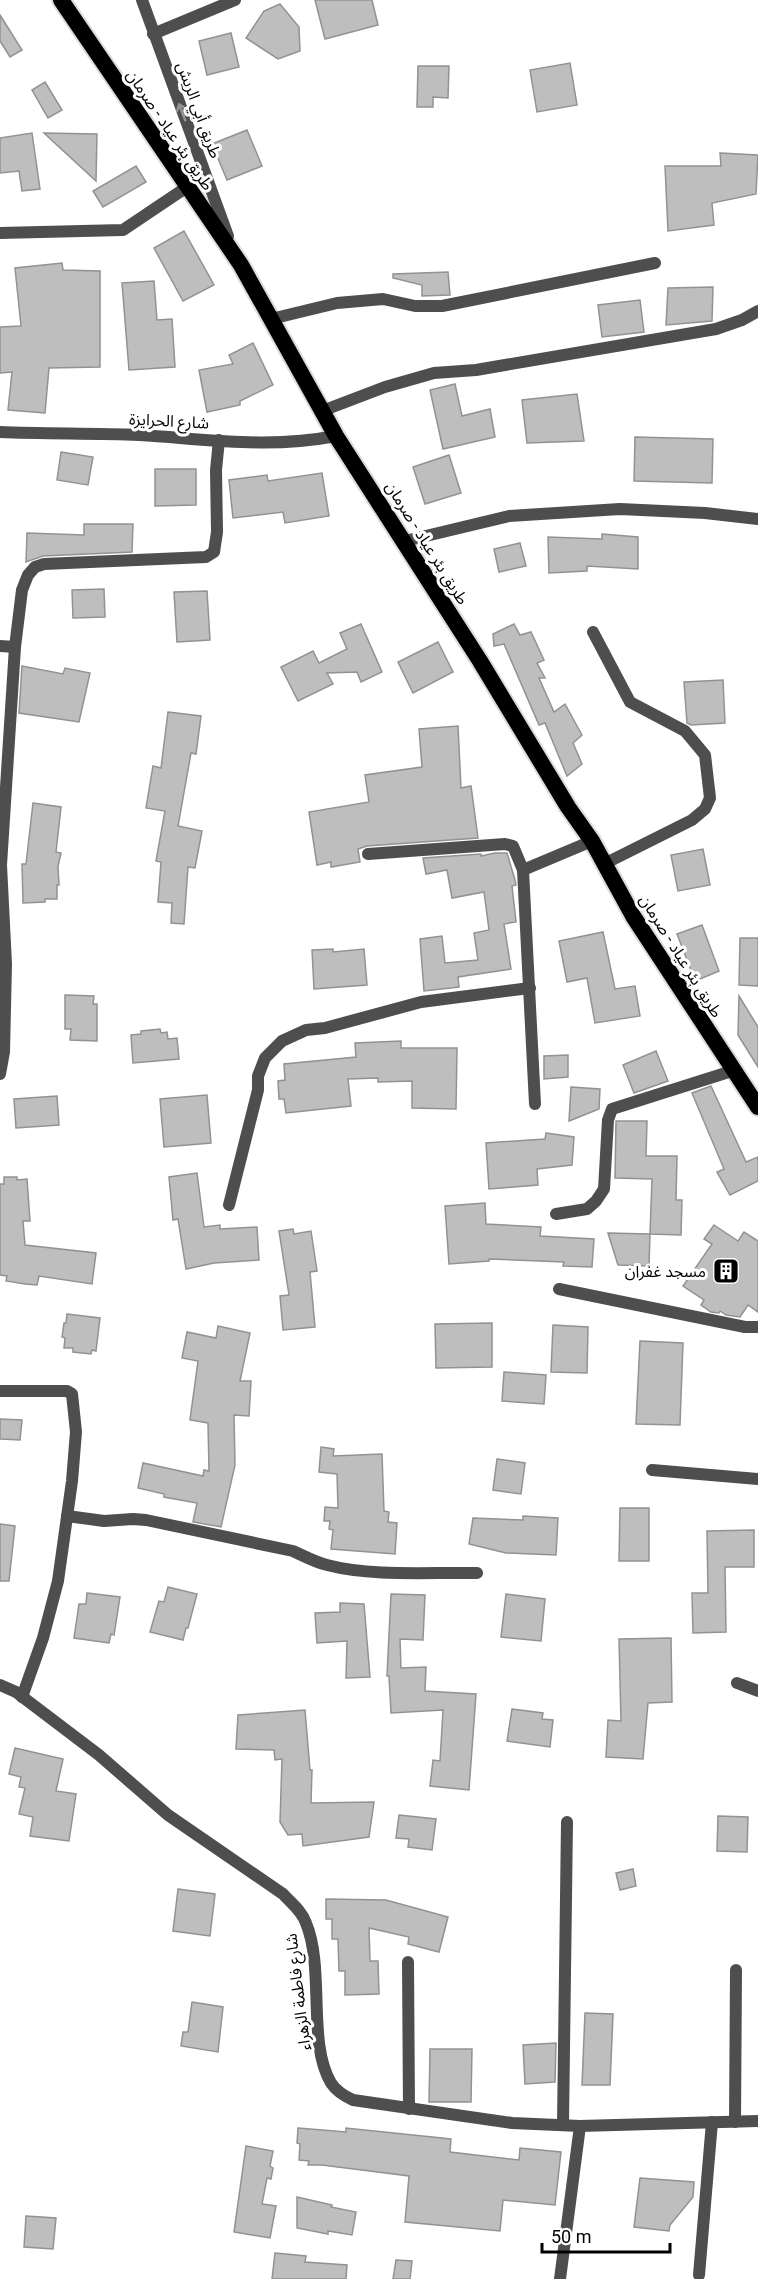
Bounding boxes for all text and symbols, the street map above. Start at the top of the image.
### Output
street label: طريق أبي الريش [170,59,225,162]
street label: طريق بئر عياد - صرمان [122,66,217,195]
one-way arrow [176,104,187,122]
street label: شارع الحرايزة [128,409,209,436]
street label: طريق بئر عياد - صرمان [381,478,473,609]
street label: طريق بئر عياد - صرمان [635,891,727,1022]
building icon: مسجد غفران [711,1256,741,1286]
place label: مسجد غفران [625,1262,706,1281]
street label: شارع فاطمة الزهراء [281,1932,318,2052]
scale bar [542,2216,670,2254]
text: 50 m [551,2226,591,2247]

